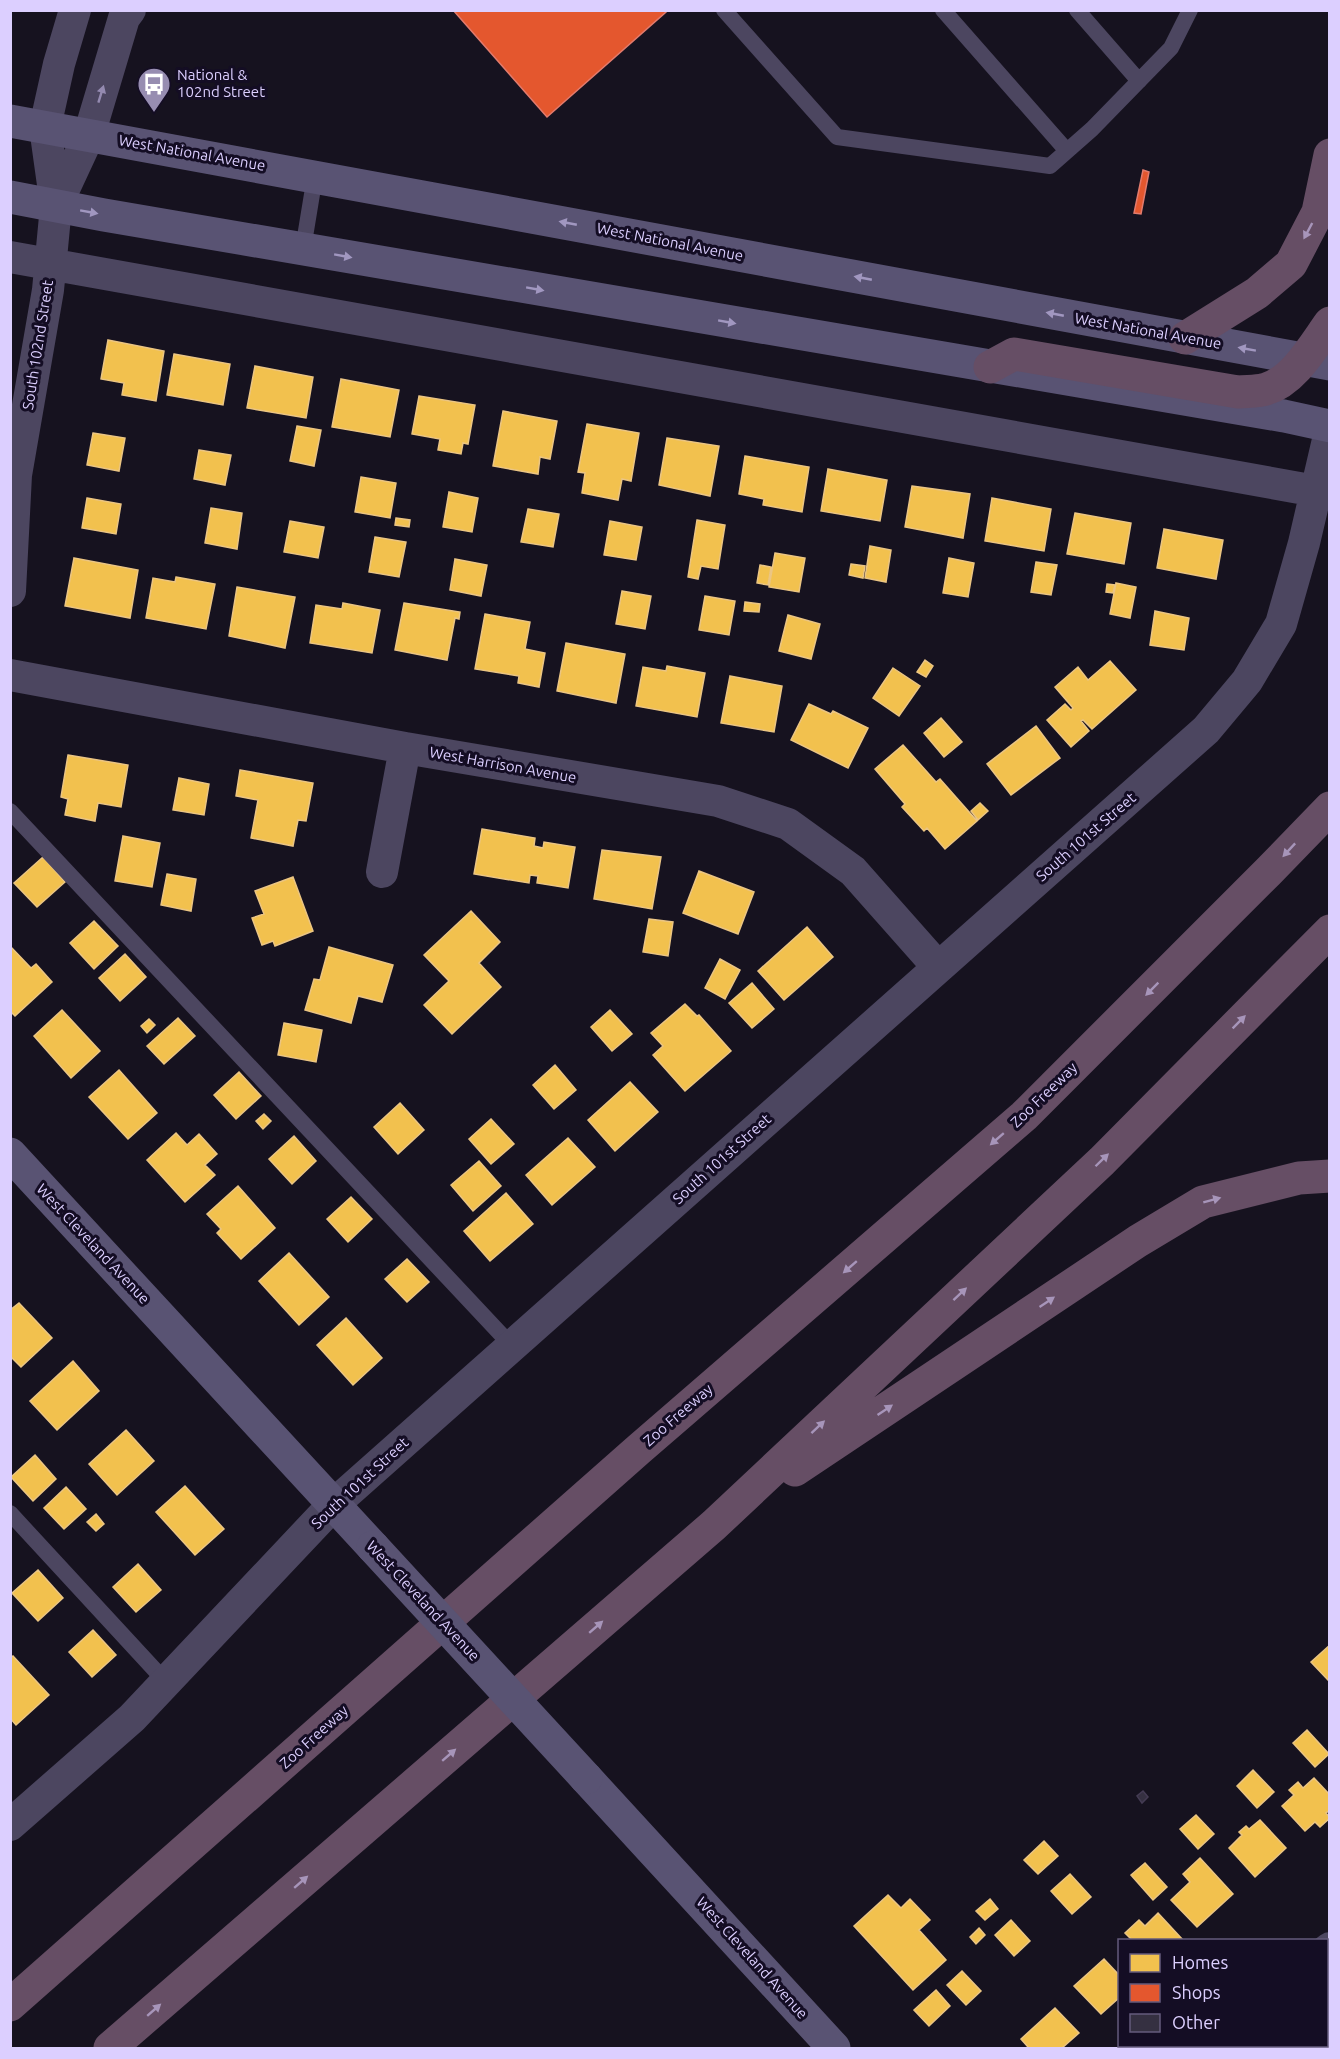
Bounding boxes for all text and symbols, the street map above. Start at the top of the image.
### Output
bus stop icon: National & 102nd Street [136,66,172,113]
place label: National & 102nd Street [177,66,265,100]
one-way arrow [97,85,106,103]
street label: West National Avenue [117,131,267,174]
one-way arrow [79,208,98,217]
one-way arrow [558,218,577,227]
street label: West National Avenue [595,219,745,264]
one-way arrow [1303,223,1313,240]
one-way arrow [334,251,353,260]
one-way arrow [853,273,872,282]
street label: South 102nd Street [19,279,56,411]
one-way arrow [526,284,545,293]
one-way arrow [1045,309,1064,318]
street label: West National Avenue [1073,309,1223,352]
one-way arrow [718,317,737,326]
one-way arrow [1237,344,1256,353]
street label: West Harrison Avenue [428,743,578,786]
street label: South 101st Street [1032,789,1139,884]
one-way arrow [1283,843,1297,857]
one-way arrow [1145,981,1159,996]
one-way arrow [1232,1015,1246,1029]
street label: Zoo Freeway [1007,1059,1080,1131]
street label: South 101st Street [669,1110,774,1207]
one-way arrow [989,1133,1005,1146]
one-way arrow [1095,1154,1109,1168]
street label: West Cleveland Avenue [33,1180,153,1307]
one-way arrow [1203,1195,1221,1205]
one-way arrow [843,1260,858,1273]
one-way arrow [952,1288,967,1301]
one-way arrow [1038,1296,1054,1308]
street label: Zoo Freeway [640,1380,716,1449]
one-way arrow [876,1405,893,1416]
one-way arrow [810,1420,825,1434]
street label: South 101st Street [308,1433,412,1532]
street label: West Cleveland Avenue [363,1537,483,1664]
one-way arrow [588,1621,603,1634]
street label: Zoo Freeway [276,1702,351,1772]
one-way arrow [441,1749,456,1762]
one-way arrow [293,1876,309,1889]
street label: West Cleveland Avenue [693,1893,811,2022]
legend [1118,1939,1328,2047]
text: Homes [1172,1952,1229,1972]
text: Shops [1172,1982,1221,2002]
one-way arrow [146,2004,161,2017]
text: Other [1172,2012,1220,2032]

